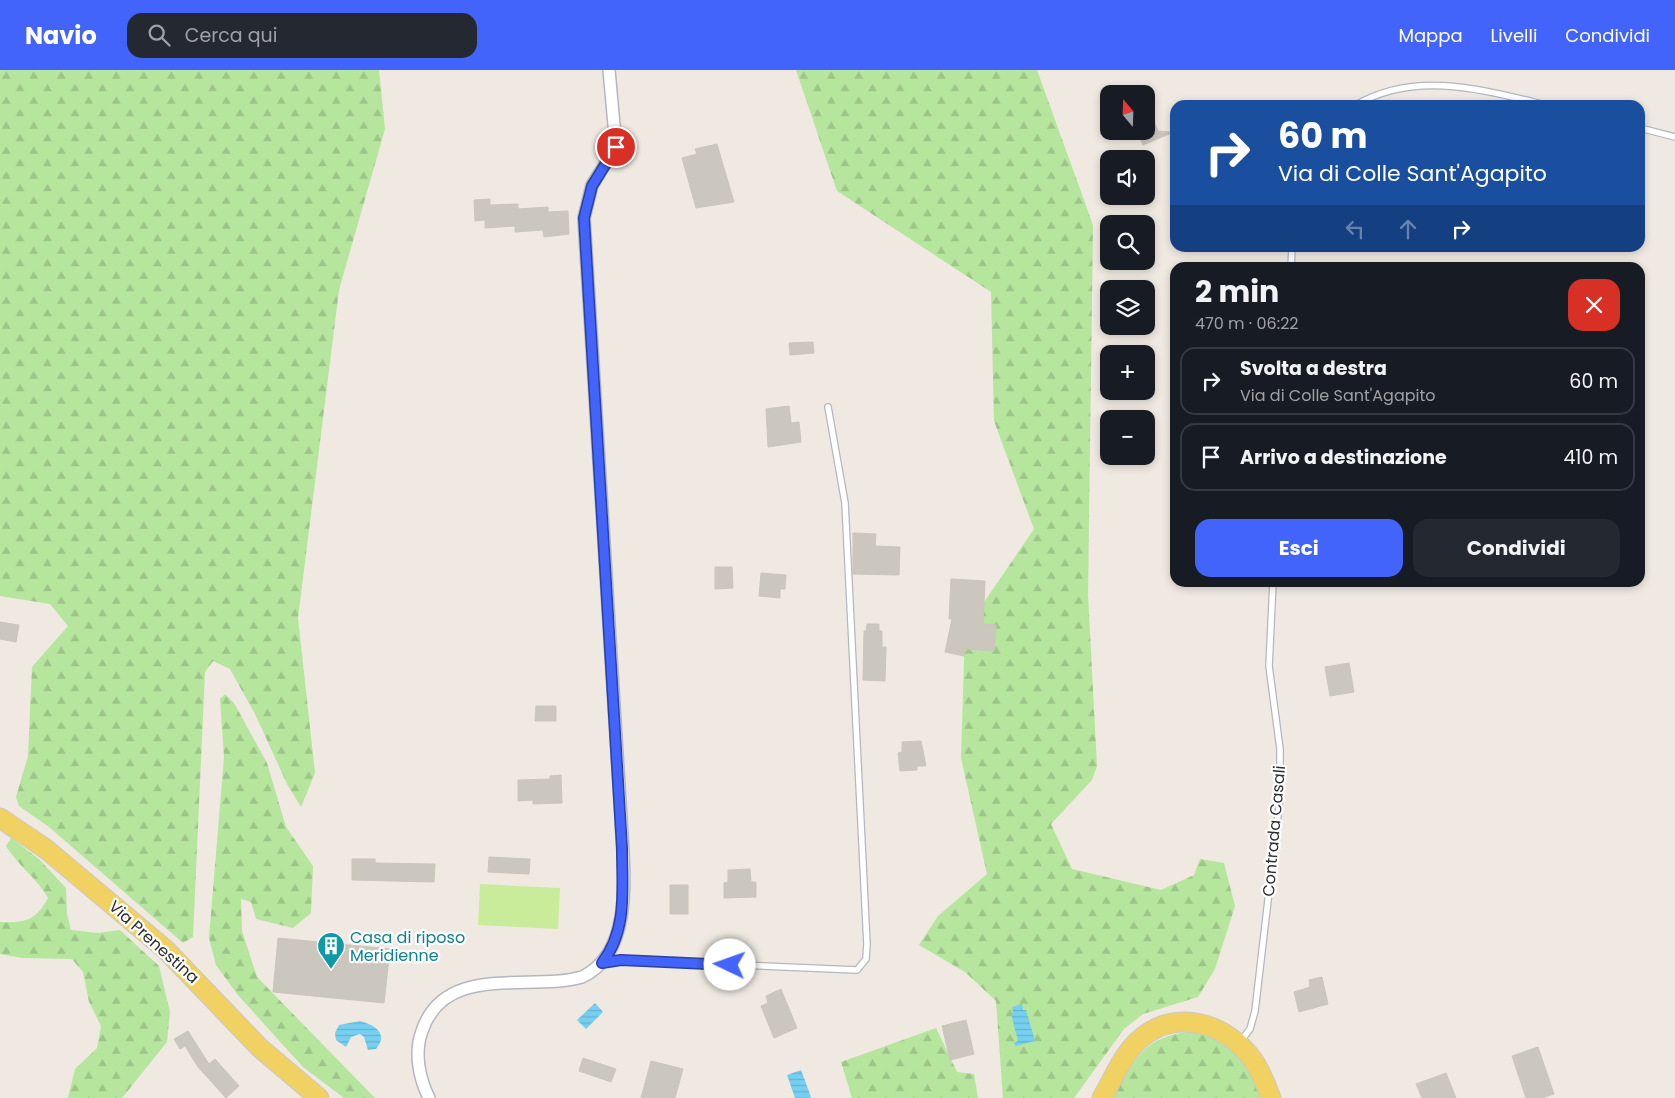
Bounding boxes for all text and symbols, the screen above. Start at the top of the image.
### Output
search box [127,13,477,58]
text: Navio [25,19,97,52]
icon: search [145,21,173,49]
text: Cerca qui [185,22,277,49]
text: Mappa [1398,23,1463,48]
text: Livelli [1491,23,1537,48]
text: Condividi [1565,23,1650,48]
north arrow [1100,85,1155,140]
map controls [1100,85,1155,465]
text: 60 m [1278,111,1368,160]
icon: right [1195,120,1260,185]
pin [595,126,637,168]
icon: arrive [602,133,630,161]
button: sound [1100,150,1155,205]
text: Via di Colle Sant'Agapito [1278,158,1547,189]
button: search [1100,215,1155,270]
icon: left [1341,215,1369,243]
icon: ahead [1394,215,1422,243]
icon: right [1447,215,1475,243]
text: 2 min [1195,270,1279,313]
button: close [1568,279,1620,331]
button: layers [1100,280,1155,335]
text: 470 m · 06:22 [1195,312,1299,335]
button: + [1100,345,1155,400]
text: Svolta a destra [1240,355,1387,382]
icon: right [1197,367,1225,395]
text: 60 m [1569,368,1618,395]
text: Via di Colle Sant'Agapito [1240,384,1436,407]
button: − [1100,410,1155,465]
icon: arrive [1197,443,1225,471]
text: Arrivo a destinazione [1240,444,1447,471]
text: 410 m [1563,444,1618,471]
button: Esci [1195,519,1403,577]
button: Condividi [1413,519,1620,577]
street label: Contrada Casali [1257,764,1291,898]
street label: Via Prenestina [104,895,204,989]
place label: Casa di riposo Meridienne [350,926,465,967]
building icon: Casa di riposo Meridienne [316,931,346,970]
position arrow [703,938,755,990]

